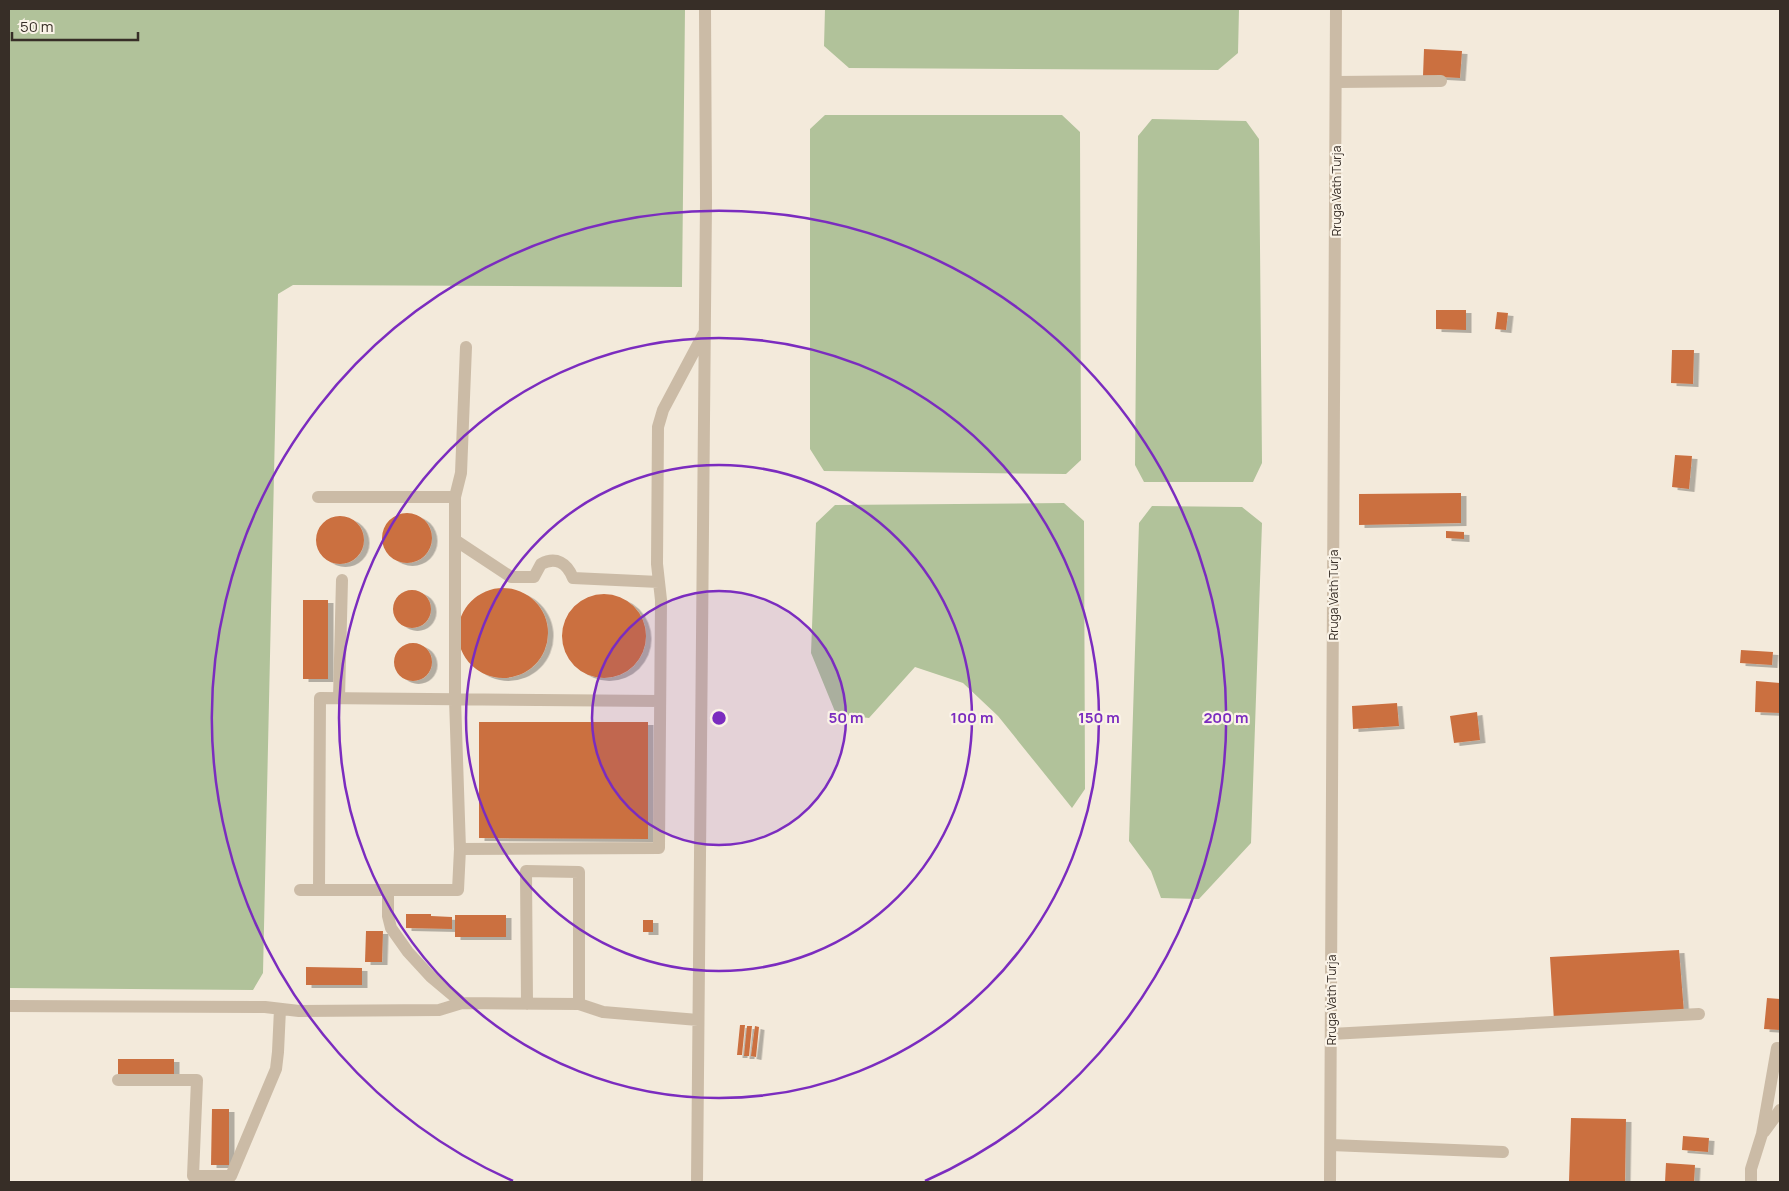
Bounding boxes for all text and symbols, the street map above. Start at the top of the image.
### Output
scale bar [12,10,139,42]
text: 50 m [20,16,54,37]
street label: Rruga Vath Turja [1328,146,1345,236]
street label: Rruga Vath Turja [1325,550,1342,640]
text: 50 m [828,707,864,728]
text: 100 m [951,707,993,728]
text: 150 m [1078,707,1120,728]
text: 200 m [1203,707,1249,728]
centre of rings [710,709,728,727]
street label: Rruga Vath Turja [1323,955,1340,1045]

